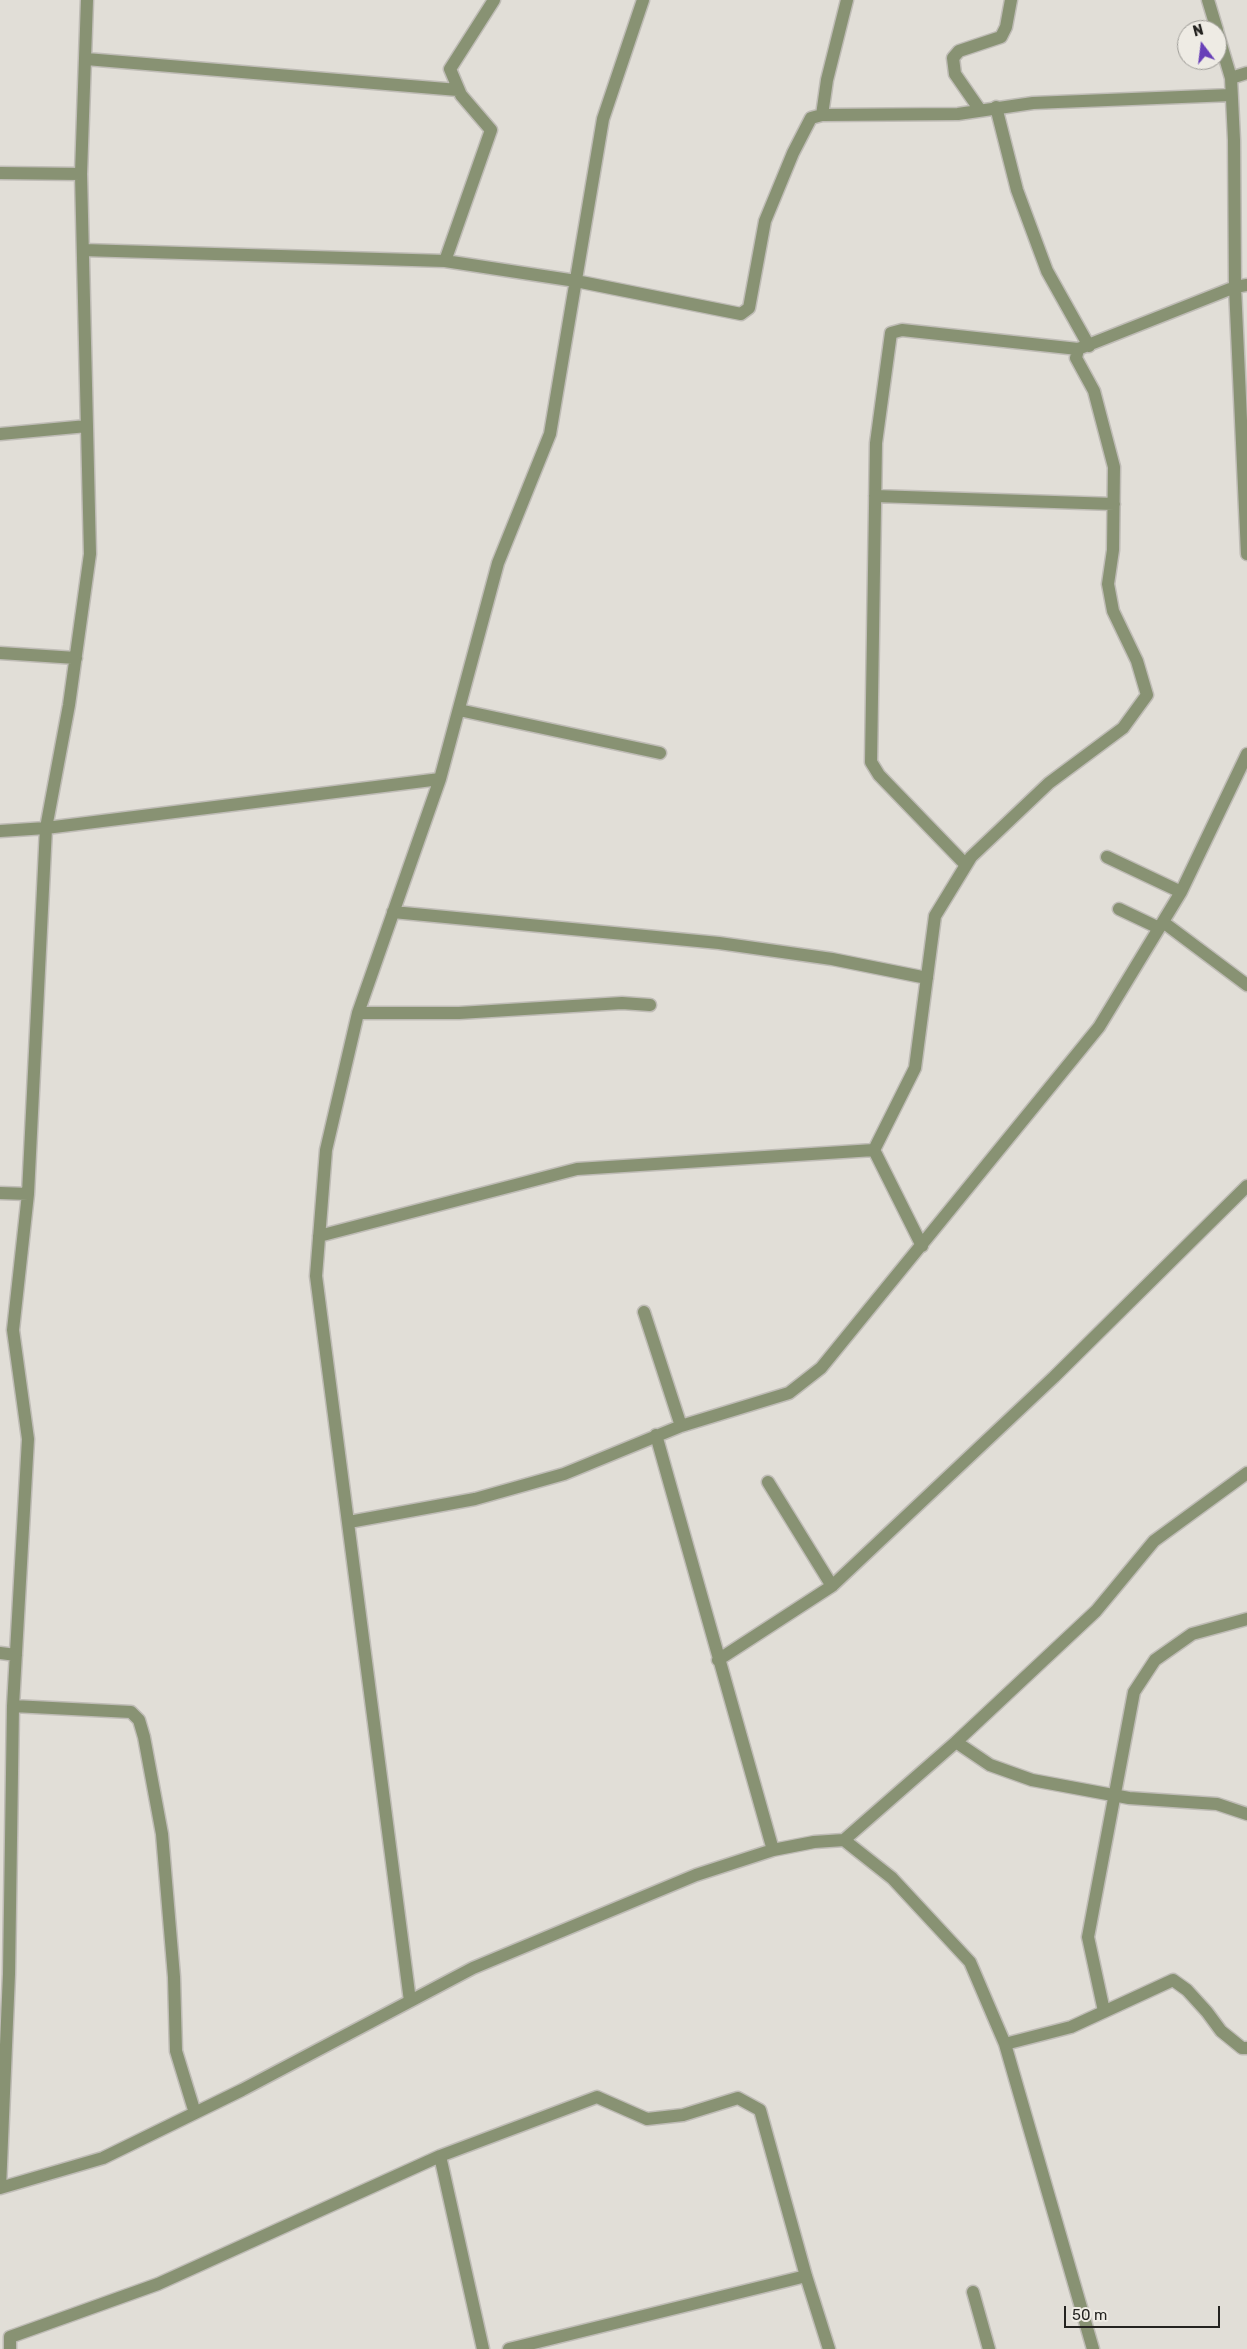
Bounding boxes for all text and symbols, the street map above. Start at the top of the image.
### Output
north arrow [1177,20,1227,70]
text: N [1191,21,1205,41]
scale bar [1067,2296,1223,2328]
text: 50 m [1072,2306,1107,2324]

